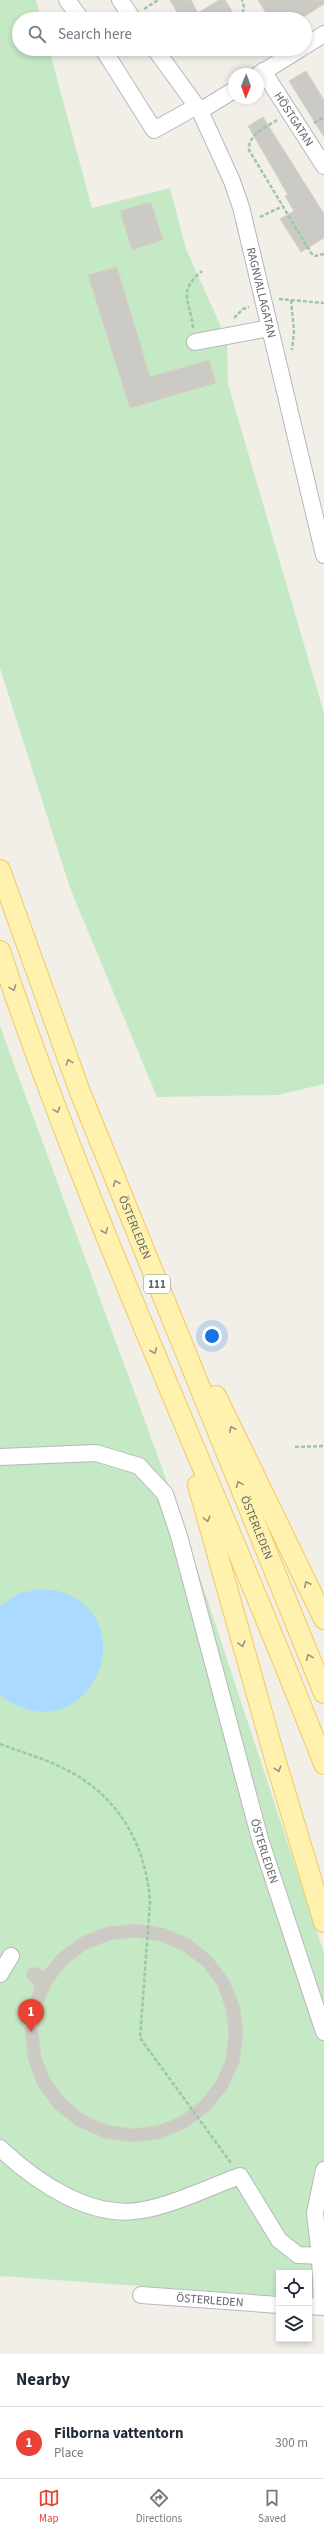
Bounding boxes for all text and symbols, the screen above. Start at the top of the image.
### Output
search box [12,12,312,56]
icon: search [26,23,48,45]
text: Search here [58,24,132,45]
north arrow [228,68,264,104]
street label: HÖSTGATAN [270,88,318,149]
street label: RAGNVALLAGATAN [242,246,280,340]
one-way arrow [8,984,17,991]
one-way arrow [65,1058,74,1065]
one-way arrow [53,1106,61,1113]
one-way arrow [113,1179,121,1186]
street label: ÖSTERLEDEN [114,1193,155,1262]
one-way arrow [100,1226,108,1234]
road number: 111 [144,1275,170,1293]
your location [202,1326,222,1346]
one-way arrow [149,1348,157,1355]
one-way arrow [229,1426,237,1433]
one-way arrow [236,1481,244,1488]
street label: ÖSTERLEDEN [236,1493,277,1562]
one-way arrow [203,1516,211,1522]
one-way arrow [304,1581,312,1588]
one-way arrow [237,1641,246,1648]
one-way arrow [306,1653,314,1660]
one-way arrow [273,1766,282,1773]
street label: ÖSTERLEDEN [246,1817,283,1886]
pin: 1 [18,1999,44,2032]
map controls [276,2270,312,2342]
button: locate [276,2270,312,2306]
street label: ÖSTERLEDEN [176,2289,244,2311]
button: layers [276,2306,312,2342]
text: Nearby [16,2368,70,2392]
text: Filborna vattentorn [54,2423,183,2444]
text: 1 [26,2434,32,2452]
text: 300 m [275,2434,308,2452]
text: Place [54,2444,83,2462]
tab: Map [38,2487,60,2526]
tab: Directions [136,2487,182,2526]
tab: Saved [258,2487,286,2526]

